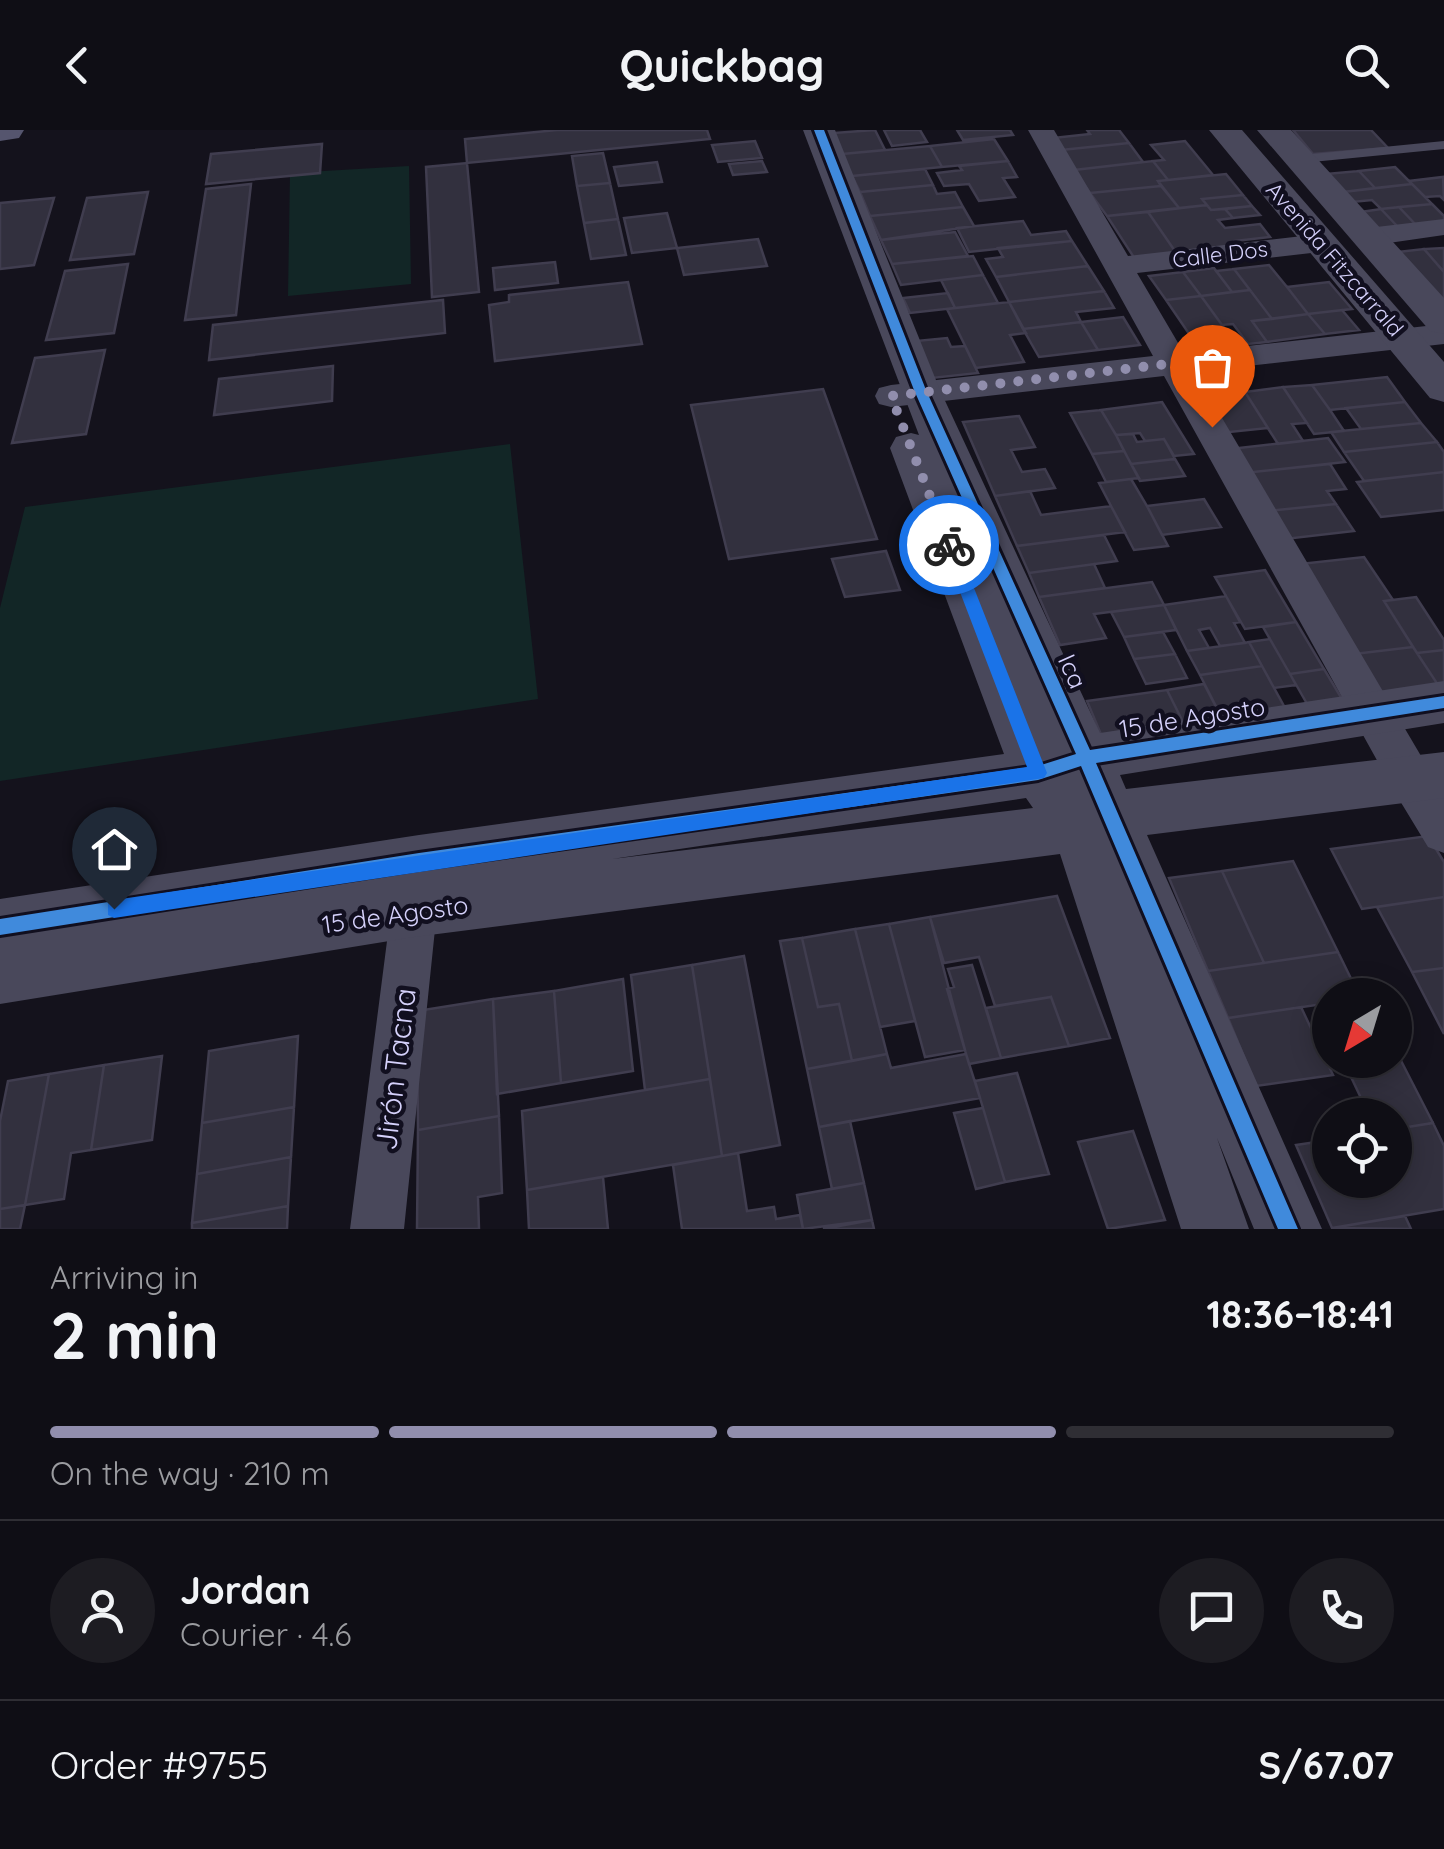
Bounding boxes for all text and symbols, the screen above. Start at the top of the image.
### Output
text: Quickbag [619,37,825,93]
icon: back [50,38,105,93]
icon: search [1339,38,1394,93]
street label: Avenida Fitzcarrald [1260,176,1410,342]
street label: Calle Dos [1171,234,1269,274]
pin [1170,325,1255,428]
icon: bag [1185,340,1240,395]
courier [899,495,999,595]
icon: bike [922,518,977,573]
street label: Ica [1052,649,1094,693]
street label: 15 de Agosto [1117,690,1267,744]
pin [72,807,157,910]
icon: home [87,822,142,877]
street label: 15 de Agosto [320,888,470,940]
north arrow [1312,978,1412,1078]
map controls [1312,978,1412,1198]
street label: Jirón Tacna [366,986,424,1152]
button: locate [1312,1098,1412,1198]
text: Arriving in [50,1257,199,1297]
text: 18:36–18:41 [1207,1290,1394,1338]
text: 2 min [50,1294,219,1375]
text: On the way · 210 m [50,1453,330,1493]
button: person [50,1558,155,1663]
button: chat [1159,1558,1264,1663]
button: phone [1289,1558,1394,1663]
text: Jordan [180,1566,311,1614]
text: Courier · 4.6 [180,1614,352,1654]
text: Order #9755 [50,1741,268,1789]
text: S/67.07 [1258,1741,1394,1789]

